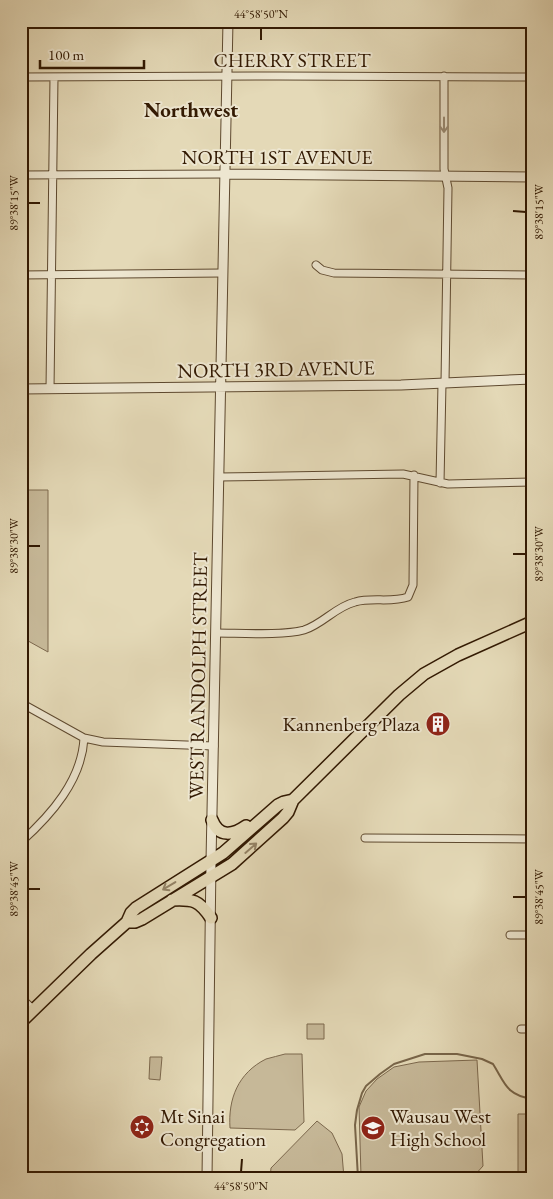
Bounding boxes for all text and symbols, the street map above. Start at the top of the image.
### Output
text: 44°58'50"N [234,6,288,22]
scale bar [40,38,144,70]
text: 100 m [48,45,85,64]
street label: CHERRY STREET [213,47,371,73]
district label: Northwest [144,96,238,123]
one-way arrow [439,116,449,133]
street label: NORTH 1ST AVENUE [182,144,372,170]
text: 89°38'15"W [6,174,22,231]
text: 89°38'15"W [531,183,547,240]
street label: NORTH 3RD AVENUE [177,354,375,384]
text: 89°38'30"W [6,517,22,574]
text: 89°38'30"W [531,525,547,582]
street label: WEST RANDOLPH STREET [183,552,213,800]
place label: Kannenberg Plaza [283,711,420,737]
building icon: Kannenberg Plaza [425,711,451,737]
one-way arrow [244,842,257,854]
text: 89°38'45"W [6,860,22,917]
text: 89°38'45"W [531,868,547,925]
one-way arrow [163,881,177,891]
place label: Mt Sinai Congregation [160,1103,267,1152]
place label: Wausau West High School [390,1103,491,1152]
synagogue icon: Mt Sinai Congregation [129,1114,155,1140]
school or university icon: Wausau West High School [360,1115,386,1141]
text: 44°58'50"N [214,1178,268,1194]

